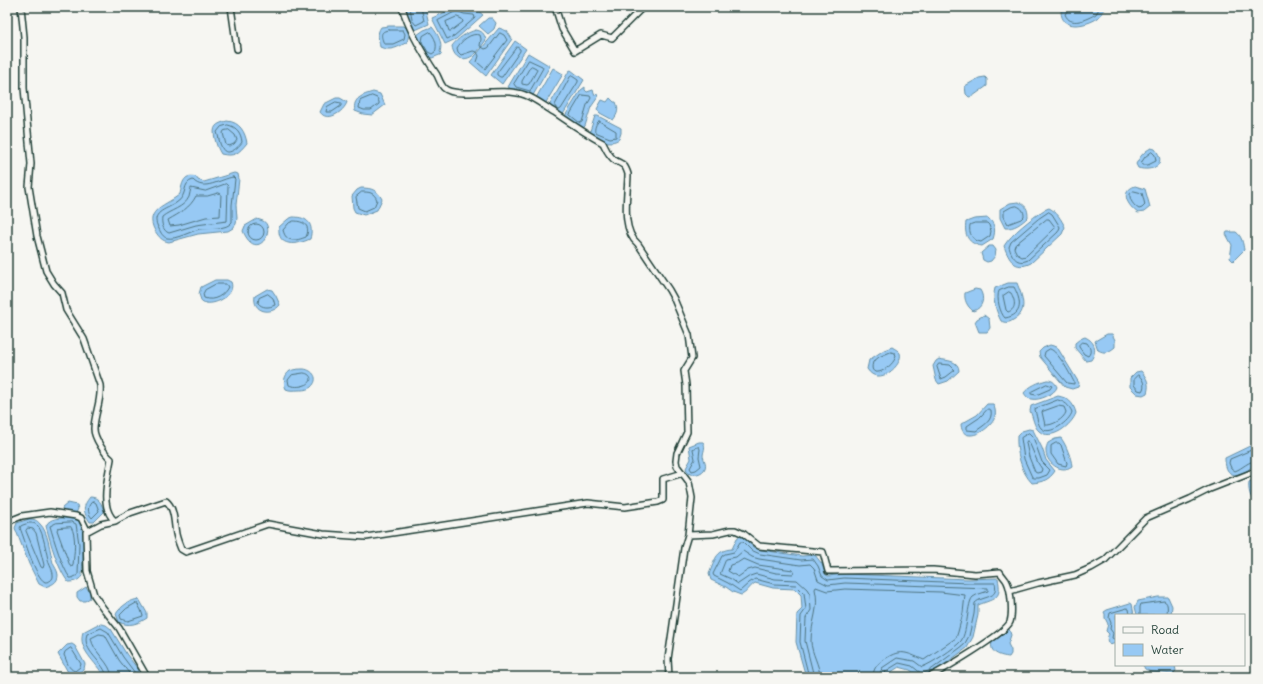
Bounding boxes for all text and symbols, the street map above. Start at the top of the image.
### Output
legend [1115,614,1245,666]
text: Road [1151,622,1179,637]
text: Water [1151,642,1184,657]

